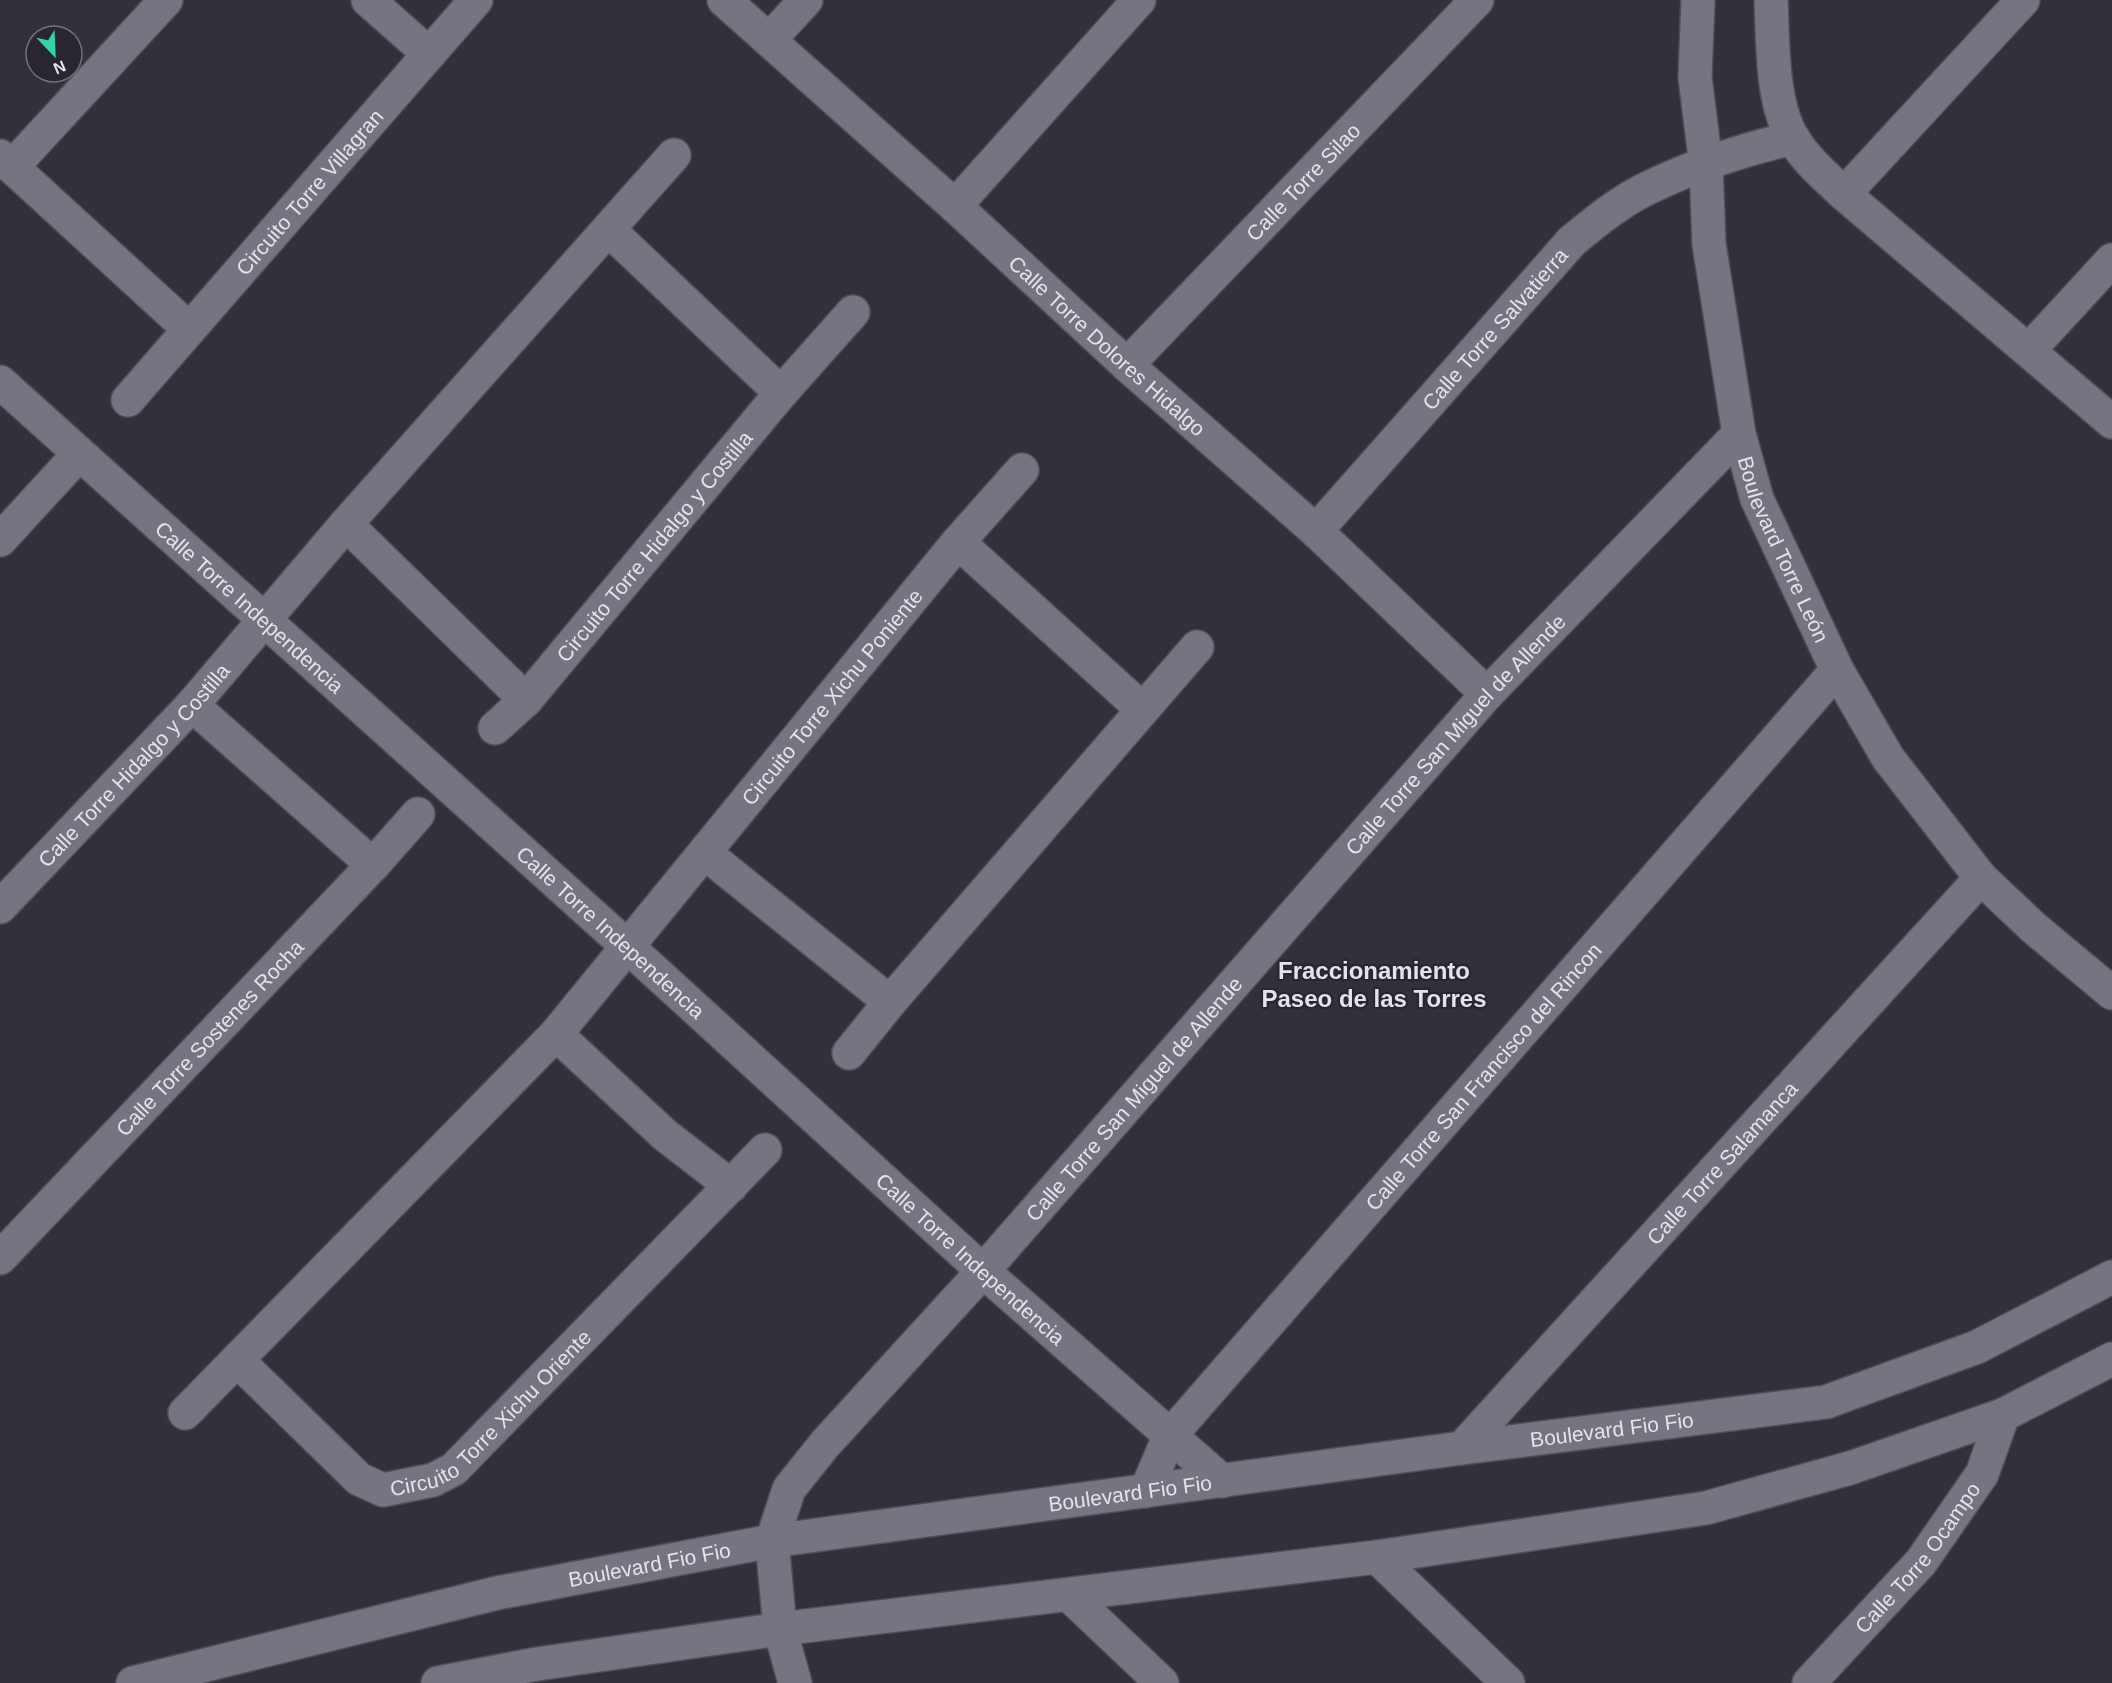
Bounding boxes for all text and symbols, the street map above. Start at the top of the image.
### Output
north arrow [24,24,84,84]
text: N [51,57,68,77]
street label: Circuito Torre Villagran [231,104,387,279]
street label: Calle Torre Silao [1241,118,1364,245]
street label: Calle Torre Salvatierra [1417,243,1572,414]
street label: Calle Torre Dolores Hidalgo [1005,251,1210,440]
street label: Circuito Torre Hidalgo y Costilla [552,426,757,666]
street label: Boulevard Torre León [1734,454,1834,646]
street label: Calle Torre Independencia [151,516,349,697]
street label: Circuito Torre Xichu Poniente [737,584,927,809]
street label: Calle Torre San Miguel de Allende [1341,609,1570,859]
street label: Calle Torre Hidalgo y Costilla [33,658,234,871]
street label: Calle Torre Independencia [512,841,710,1023]
street label: Calle Torre Sostenes Rocha [111,935,308,1140]
street label: Calle Torre San Francisco del Rincon [1361,938,1606,1215]
district label: Fraccionamiento Paseo de las Torres [1262,957,1487,1012]
street label: Calle Torre San Miguel de Allende [1021,972,1246,1225]
street label: Calle Torre Salamanca [1642,1076,1802,1249]
street label: Calle Torre Independencia [872,1168,1070,1349]
street label: Circuito Torre Xichu Oriente [388,1325,595,1500]
street label: Boulevard Fio Fio [1529,1407,1695,1451]
street label: Boulevard Fio Fio [1047,1470,1213,1515]
street label: Calle Torre Ocampo [1850,1478,1984,1637]
street label: Boulevard Fio Fio [566,1538,732,1591]

